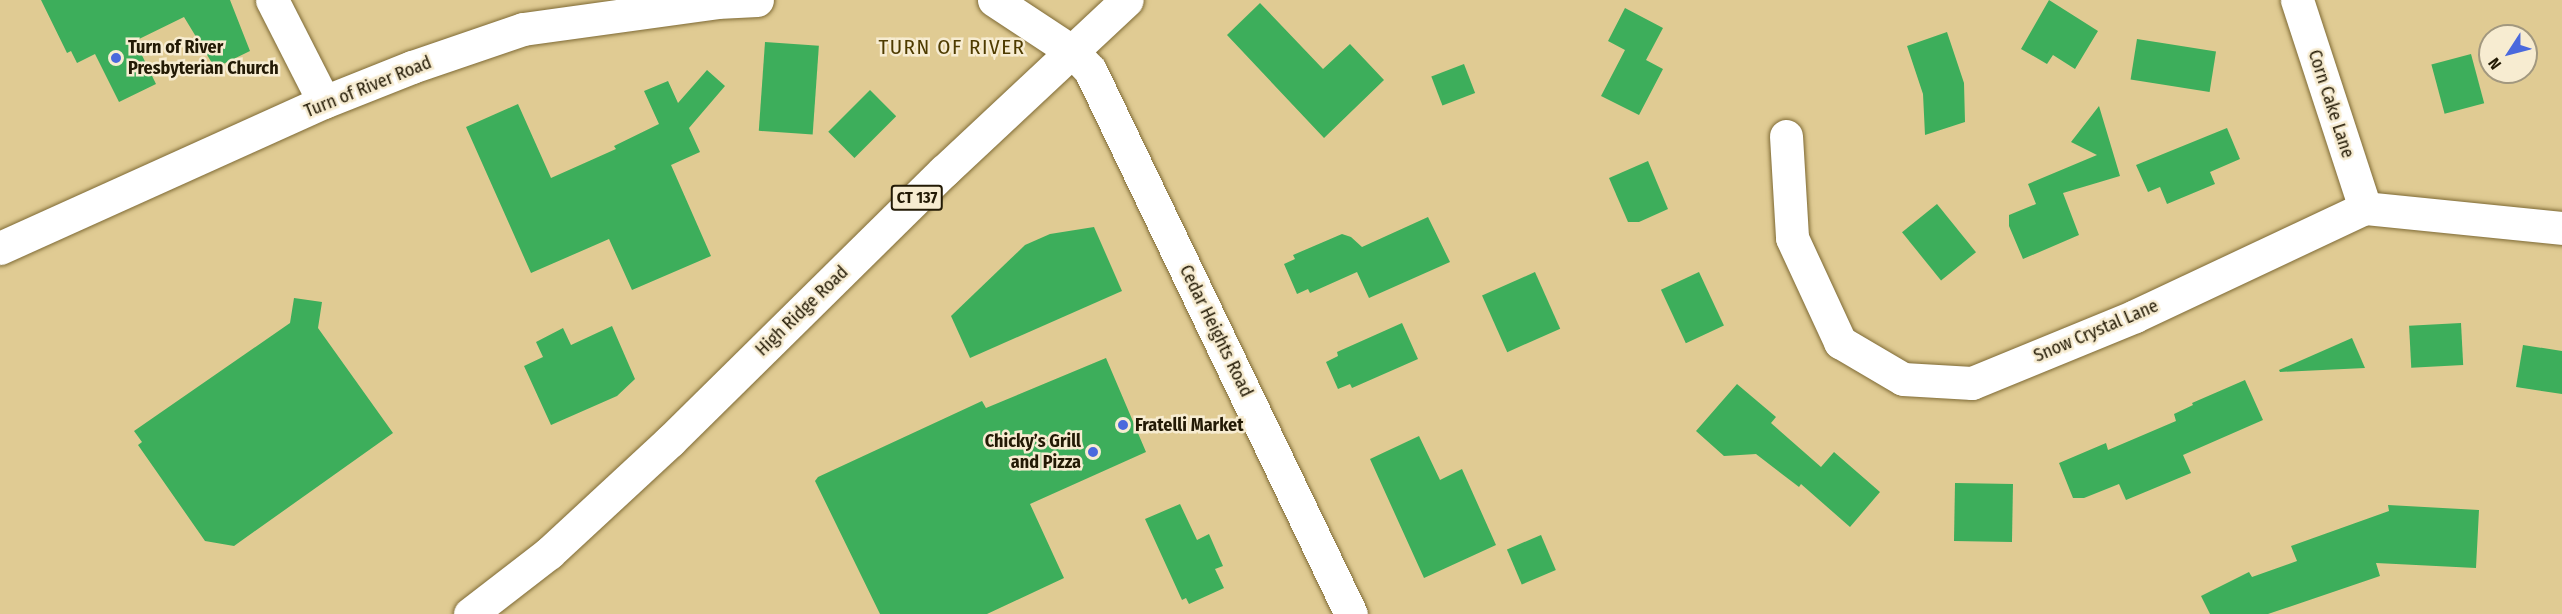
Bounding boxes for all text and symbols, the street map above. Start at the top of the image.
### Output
north arrow [2478,24,2538,84]
district label: TURN OF RIVER [879,34,1025,60]
place label: Turn of River Presbyterian Church [128,37,279,80]
street label: Corn Cake Lane [2303,47,2359,161]
marker: Turn of River Presbyterian Church [109,51,123,65]
street label: Turn of River Road [301,52,435,122]
text: N [2484,54,2505,73]
road number: CT 137 [890,185,944,211]
street label: High Ridge Road [751,261,853,361]
street label: Cedar Heights Road [1175,262,1257,400]
street label: Snow Crystal Lane [2031,295,2161,367]
place label: Fratelli Market [1135,414,1244,436]
marker: Fratelli Market [1116,418,1130,432]
place label: Chicky’s Grill and Pizza [985,431,1081,474]
marker: Chicky’s Grill and Pizza [1086,445,1100,459]

